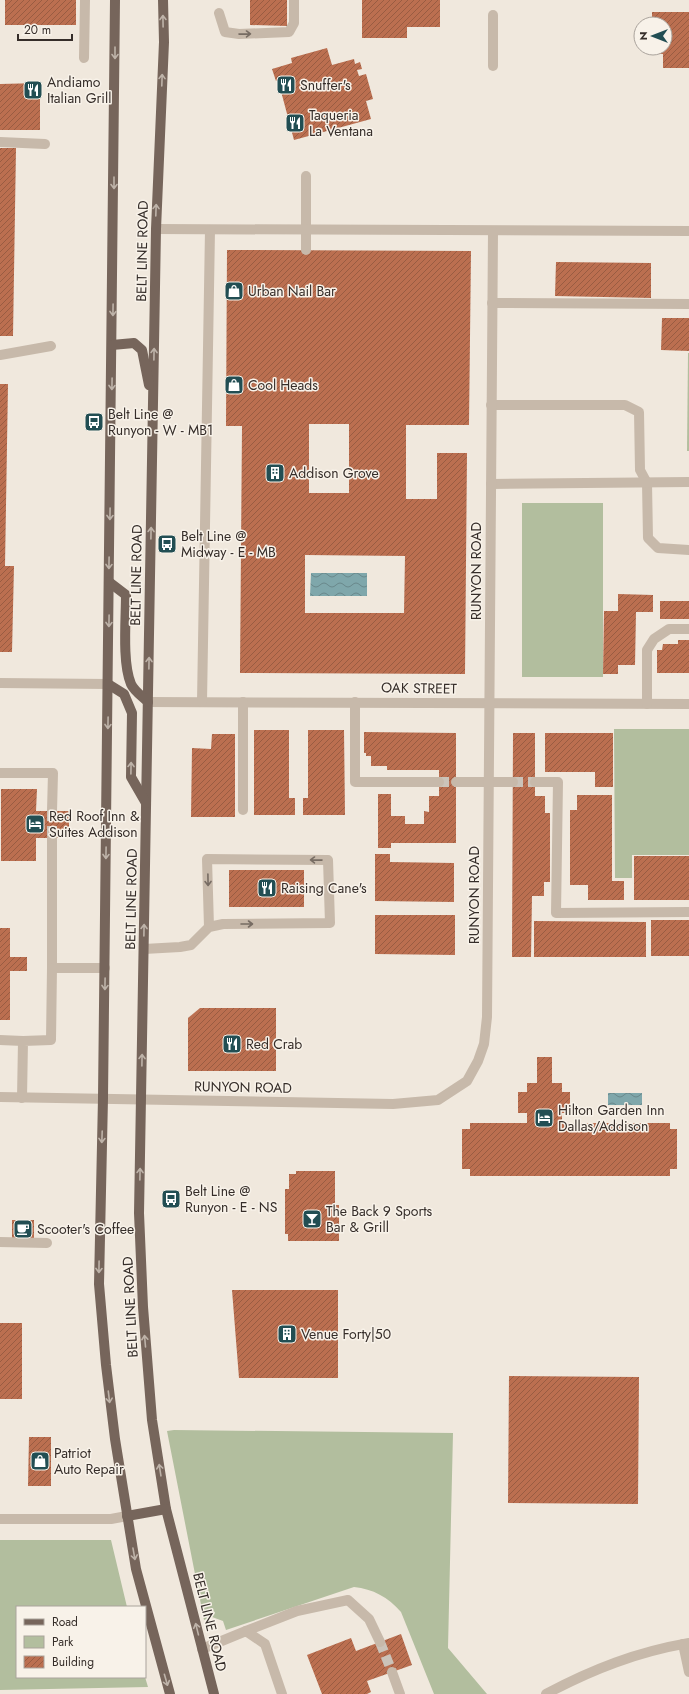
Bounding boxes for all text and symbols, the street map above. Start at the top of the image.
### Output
one-way arrow [160,15,167,28]
scale bar [18,16,72,42]
north arrow [633,16,673,56]
text: 20 m [24,21,51,39]
one-way arrow [238,30,251,38]
text: N [635,32,651,40]
one-way arrow [111,46,119,59]
place label: Andiamo Italian Grill [47,72,111,108]
one-way arrow [158,74,166,87]
restaurant icon: Snuffer's [275,74,297,96]
place label: Snuffer's [300,75,351,95]
restaurant icon: Andiamo Italian Grill [22,79,44,101]
place label: Taqueria La Ventana [309,105,373,141]
restaurant icon: Taqueria La Ventana [284,112,306,134]
one-way arrow [110,176,118,189]
street label: BELT LINE ROAD [131,200,153,302]
one-way arrow [153,204,160,217]
shop icon: Urban Nail Bar [223,280,245,302]
place label: Urban Nail Bar [248,281,336,301]
one-way arrow [109,303,117,316]
one-way arrow [150,348,158,361]
shop icon: Cool Heads [223,374,245,396]
place label: Cool Heads [248,375,318,395]
one-way arrow [108,377,116,390]
place label: Belt Line @ Runyon - W - MB1 [108,404,213,440]
bus stop icon: Belt Line @ Runyon - W - MB1 [83,411,105,433]
building icon: Addison Grove [264,462,286,484]
place label: Addison Grove [289,463,379,483]
one-way arrow [106,507,114,520]
street label: RUNYON ROAD [466,522,486,620]
street label: BELT LINE ROAD [125,524,147,626]
place label: Belt Line @ Midway - E - MB [181,526,276,562]
one-way arrow [147,527,155,540]
bus stop icon: Belt Line @ Midway - E - MB [156,533,178,555]
one-way arrow [106,556,113,569]
one-way arrow [105,614,113,627]
one-way arrow [145,657,153,670]
street label: OAK STREET [381,677,458,699]
one-way arrow [104,716,111,729]
one-way arrow [127,762,135,775]
place label: Red Roof Inn & Suites Addison [49,806,140,842]
hotel icon: Red Roof Inn & Suites Addison [24,813,46,835]
one-way arrow [102,846,110,859]
street label: RUNYON ROAD [464,846,484,944]
street label: BELT LINE ROAD [120,848,142,950]
one-way arrow [310,856,323,864]
one-way arrow [204,873,212,886]
restaurant icon: Raising Cane's [256,877,278,899]
place label: Raising Cane's [281,878,367,898]
one-way arrow [240,920,253,928]
one-way arrow [140,924,148,937]
one-way arrow [101,977,108,990]
restaurant icon: Red Crab [221,1033,243,1055]
place label: Red Crab [246,1034,302,1054]
one-way arrow [138,1054,146,1067]
street label: RUNYON ROAD [194,1076,292,1098]
place label: Hilton Garden Inn Dallas/Addison [558,1100,665,1136]
hotel icon: Hilton Garden Inn Dallas/Addison [533,1107,555,1129]
one-way arrow [98,1130,106,1143]
one-way arrow [136,1168,144,1181]
place label: Belt Line @ Runyon - E - NS [185,1181,278,1217]
bus stop icon: Belt Line @ Runyon - E - NS [160,1188,182,1210]
place label: The Back 9 Sports Bar & Grill [326,1201,433,1237]
bar icon: The Back 9 Sports Bar & Grill [301,1208,323,1230]
cafe icon: Scooter's Coffee [12,1218,34,1240]
place label: Scooter's Coffee [37,1219,134,1239]
street label: BELT LINE ROAD [117,1256,143,1358]
one-way arrow [95,1260,103,1273]
building icon: Venue Forty|50 [276,1323,298,1345]
place label: Venue Forty|50 [301,1324,391,1344]
one-way arrow [142,1335,149,1348]
one-way arrow [106,1390,113,1403]
place label: Patriot Auto Repair [54,1443,124,1479]
shop icon: Patriot Auto Repair [29,1450,51,1472]
one-way arrow [156,1464,164,1477]
one-way arrow [130,1547,138,1560]
street label: BELT LINE ROAD [188,1570,232,1674]
legend [16,1606,146,1678]
text: Road [52,1613,78,1631]
one-way arrow [193,1623,200,1636]
text: Park [52,1633,74,1651]
text: Building [52,1653,94,1671]
one-way arrow [163,1673,170,1686]

